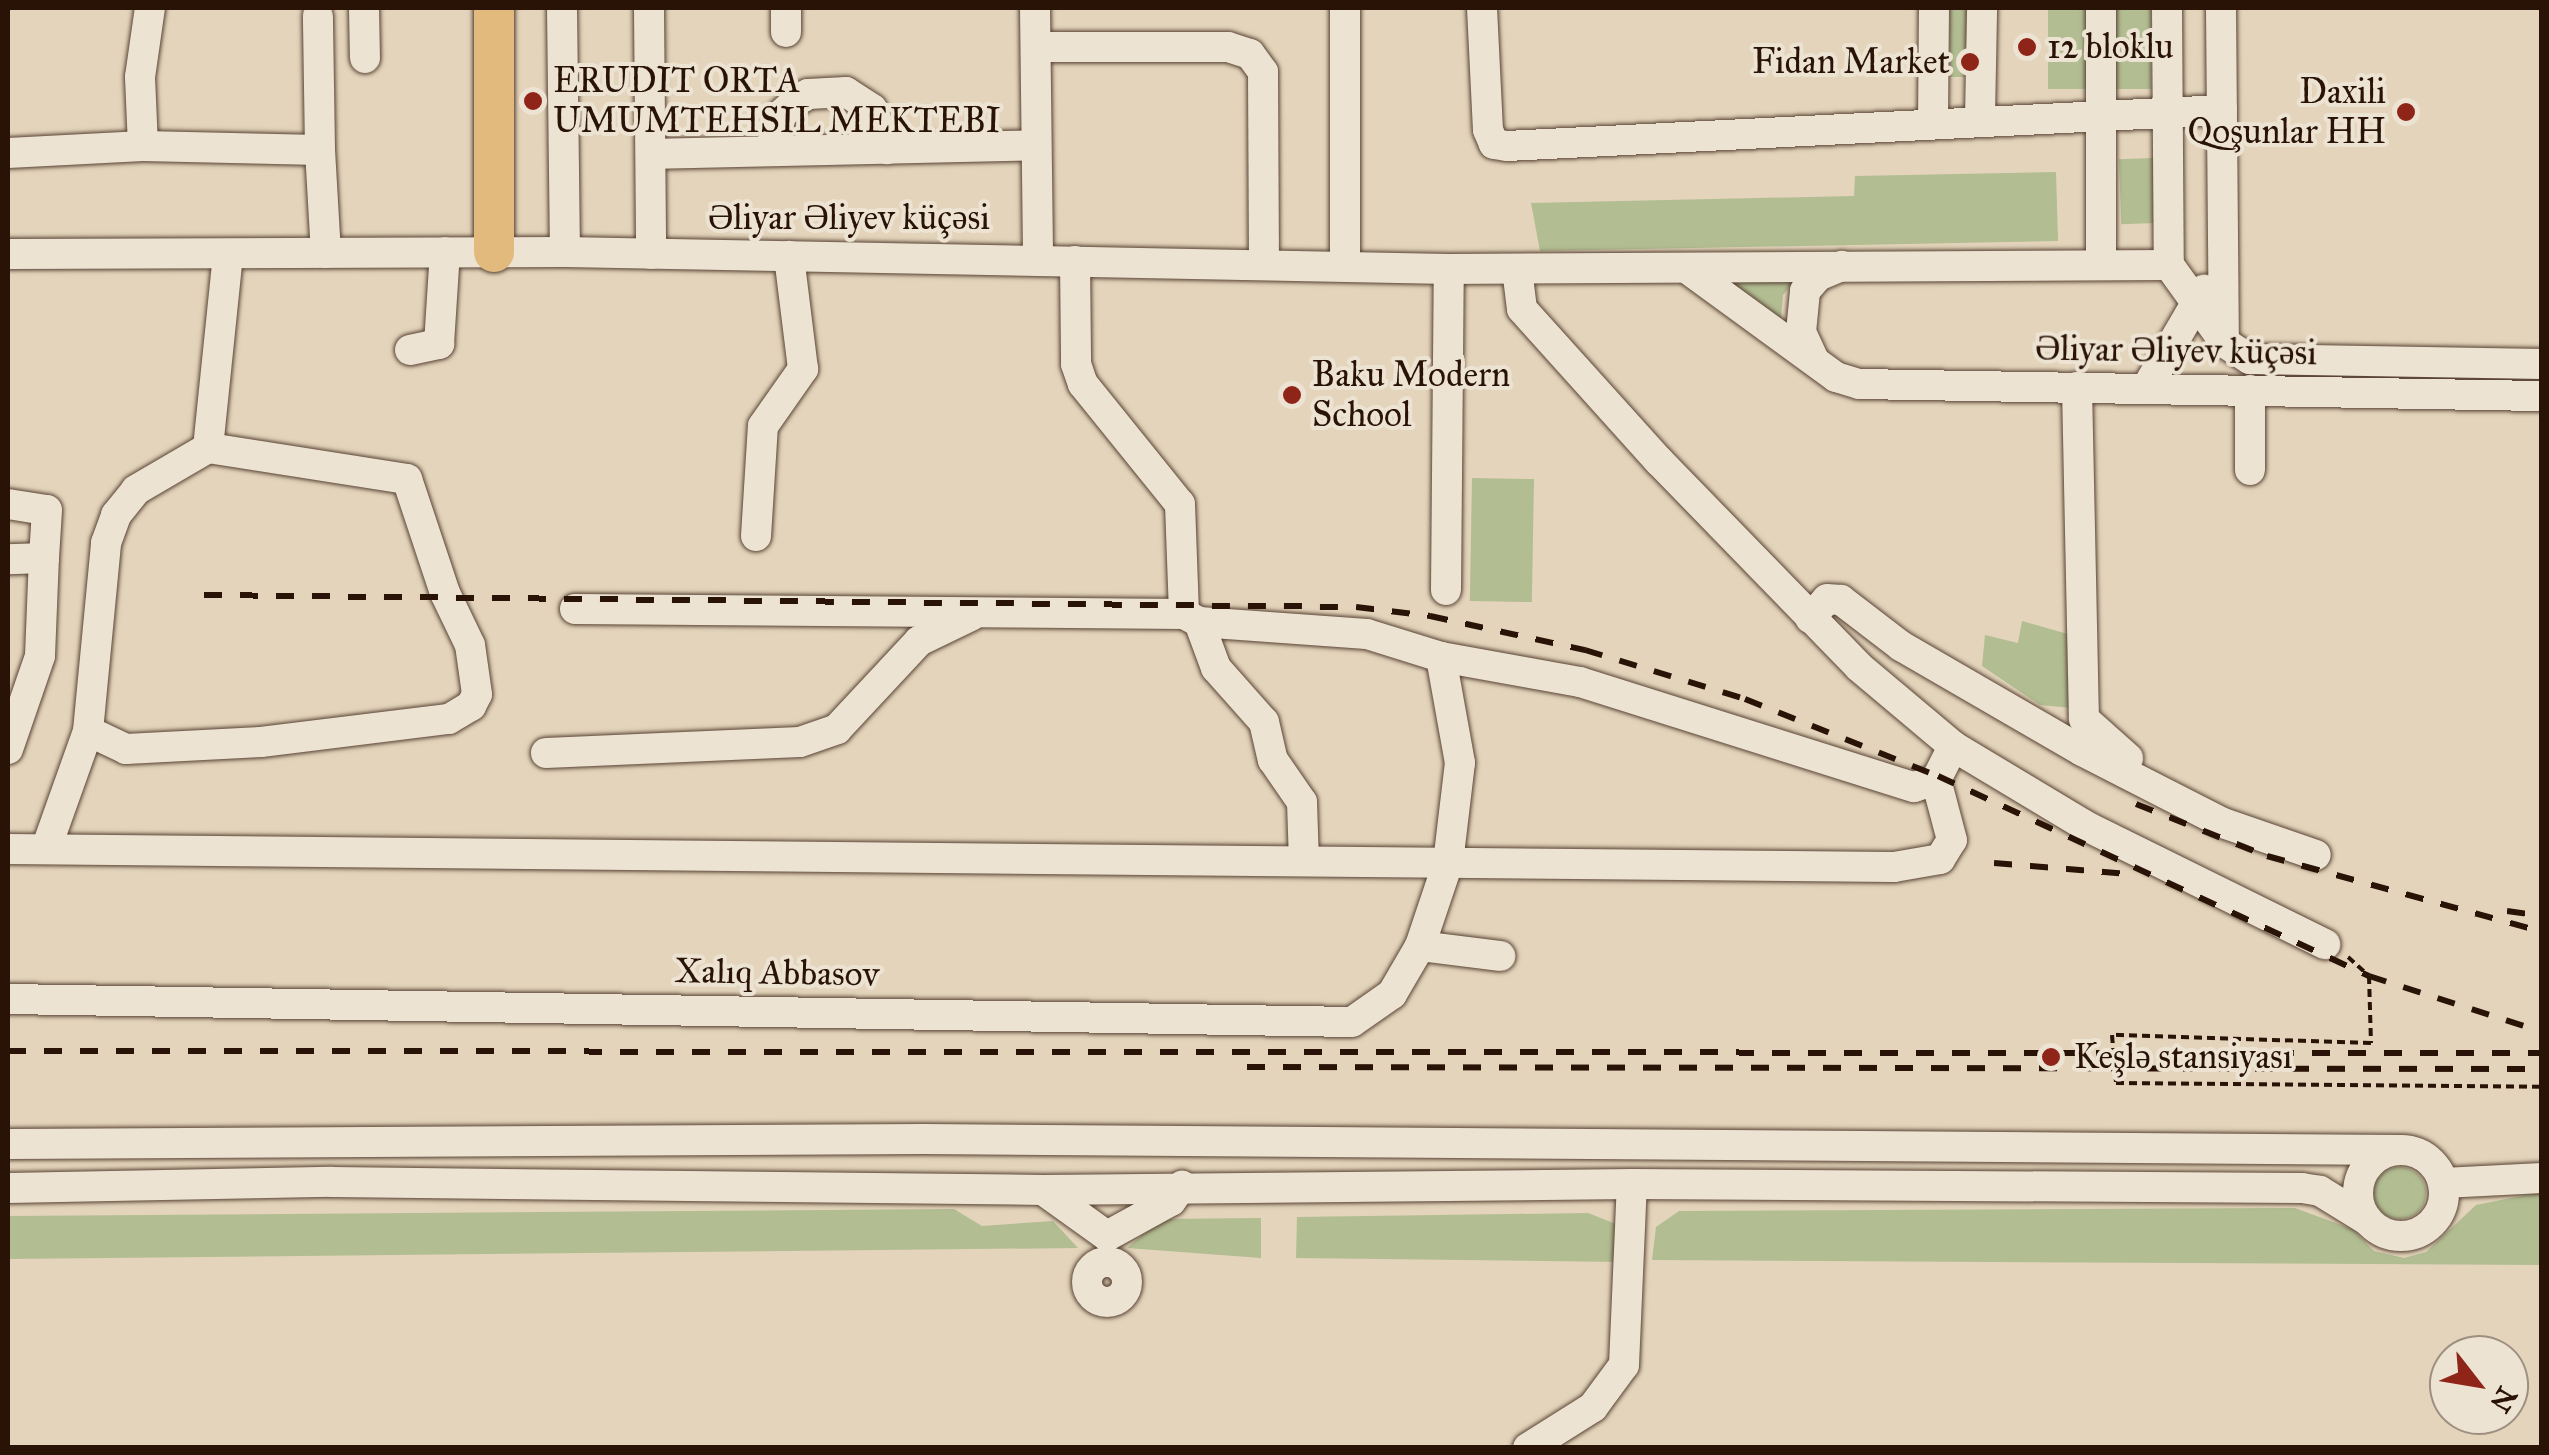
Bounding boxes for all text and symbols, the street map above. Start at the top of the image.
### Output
place label: 12 bloklu [2047,26,2174,68]
marker: 12 bloklu [2016,36,2038,58]
place label: Fidan Market [1752,41,1950,83]
marker: Fidan Market [1959,51,1981,73]
place label: ERUDIT ORTA UMUMTEHSIL MEKTEBI [553,60,1001,142]
place label: Daxili Qoşunlar HH [2188,71,2386,153]
marker: ERUDIT ORTA UMUMTEHSIL MEKTEBI [522,90,544,112]
marker: Daxili Qoşunlar HH [2395,101,2417,123]
street label: Əliyar Əliyev küçəsi [708,197,990,239]
street label: Əliyar Əliyev küçəsi [2035,328,2317,374]
place label: Baku Modern School [1312,354,1510,436]
marker: Baku Modern School [1281,384,1303,406]
street label: Xalıq Abbasov [674,950,880,996]
place label: Keşlə stansiyası [2074,1036,2292,1078]
marker: Keşlə stansiyası [2038,1044,2064,1070]
north arrow [2429,1335,2529,1435]
text: N [2482,1380,2525,1419]

